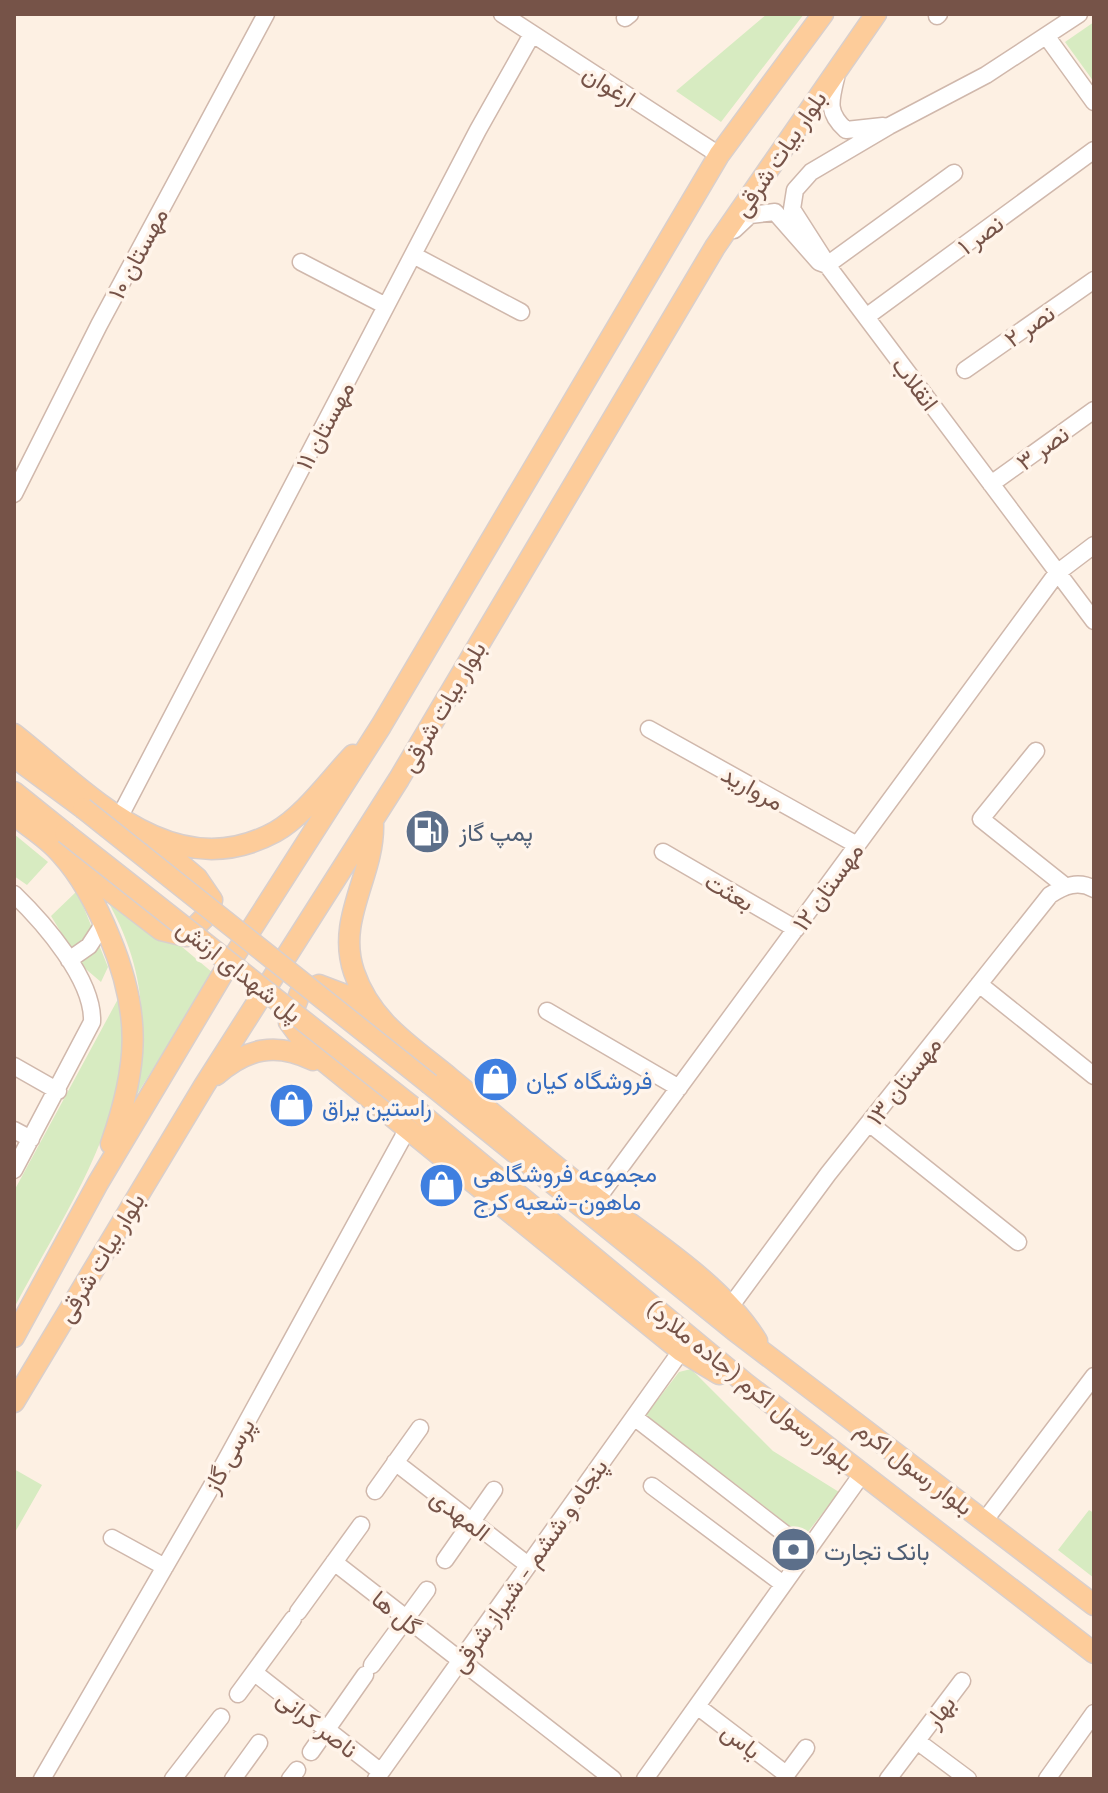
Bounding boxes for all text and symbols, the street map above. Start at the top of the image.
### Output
street label: ارغوان [577,58,642,114]
street label: بلوار بیات شرقی [726,84,834,223]
street label: مهستان ۱۰ [101,202,175,305]
street label: نصر ۱ [952,208,1010,262]
street label: نصر ۲ [998,297,1061,354]
street label: انقلاب [886,350,946,416]
street label: مهستان ۱۱ [289,376,361,475]
street label: نصر ۳ [1010,418,1075,477]
street label: بلوار بیات شرقی [393,636,493,777]
street label: مروارید [716,758,789,818]
fuel station icon: پمپ گاز [404,807,452,855]
place label: پمپ گاز [458,817,533,849]
street label: مهستان ۱۲ [785,836,870,937]
street label: بعثت [700,866,760,917]
street label: پل شهدای ارتش [170,912,308,1030]
street label: مهستان ۱۳ [859,1030,948,1131]
shop icon: فروشگاه کیان [471,1055,519,1103]
place label: فروشگاه کیان [526,1065,652,1096]
shop icon: راستین یراق [267,1082,315,1130]
place label: راستین یراق [322,1092,432,1123]
place label: مجموعه فروشگاهی ماهون-شعبه کرج [473,1158,657,1218]
shop icon: مجموعه فروشگاهی ماهون-شعبه کرج [418,1162,466,1210]
street label: بلوار بیات شرقی [50,1187,152,1328]
street label: بلوار رسول اکرم (جاده ملارد) [640,1293,860,1479]
street label: پرسی گاز [195,1413,263,1500]
street label: بلوار رسول اکرم [849,1414,979,1523]
street label: پنجاه و ششم - شیراز شرقی [443,1452,615,1679]
street label: المهدی [424,1482,497,1548]
bank icon: بانک تجارت [769,1526,817,1574]
place label: بانک تجارت [824,1536,930,1567]
street label: گل ها [366,1583,428,1641]
street label: ناصر کرانی [271,1683,364,1765]
street label: بهار [917,1689,962,1735]
street label: یاس [716,1716,768,1765]

